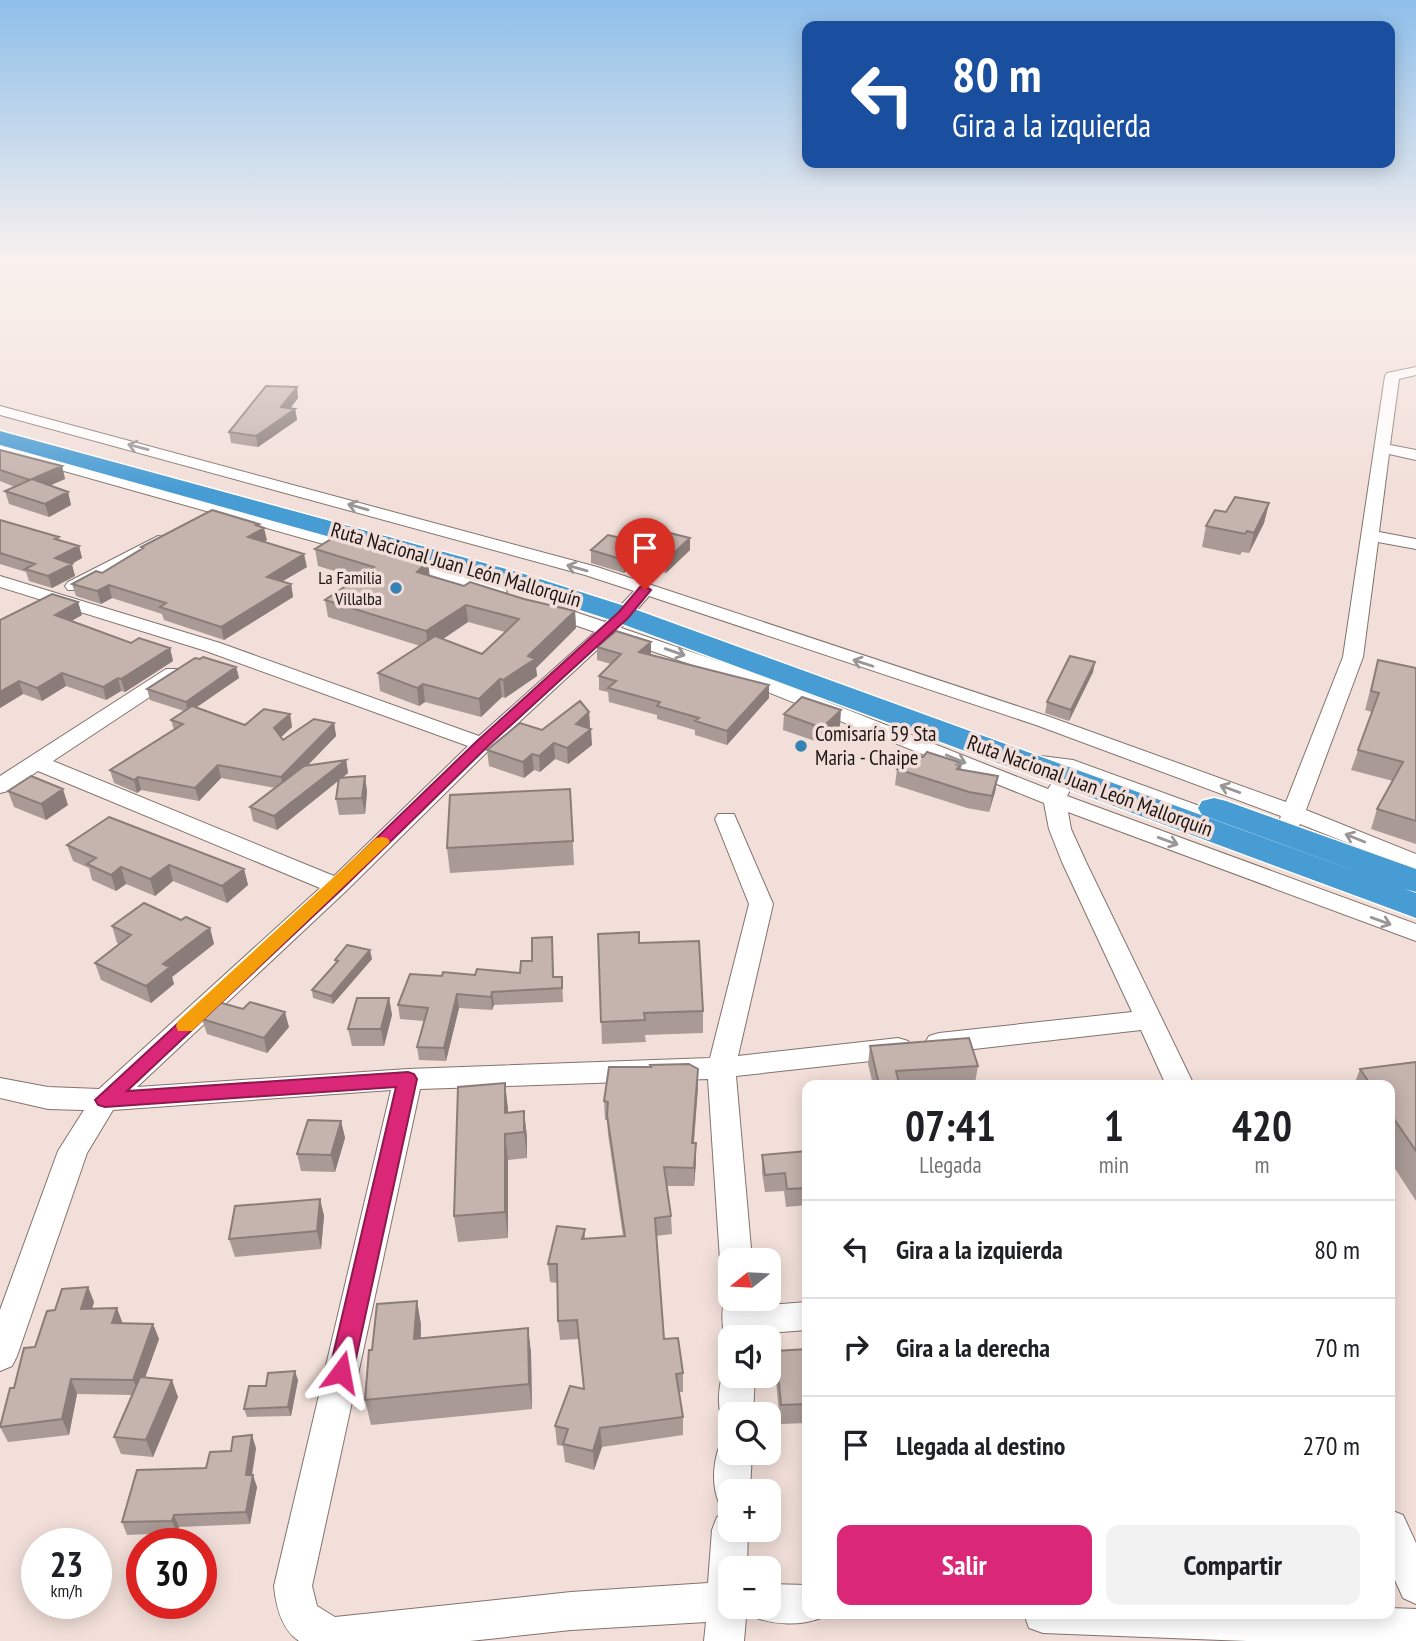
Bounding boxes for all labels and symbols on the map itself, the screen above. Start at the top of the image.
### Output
one-way arrow [128,440,150,453]
one-way arrow [347,499,369,512]
street label: Ruta Nacional Juan León Mallorquín [328,516,584,613]
pin [615,518,675,590]
one-way arrow [566,560,588,573]
place label: La Familia Villalba [318,566,382,610]
marker: La Familia Villalba [388,580,404,596]
one-way arrow [663,647,685,659]
one-way arrow [852,656,874,668]
place label: Comisaría 59 Sta Maria - Chaipe [815,720,937,771]
street label: Ruta Nacional Juan León Mallorquín [964,729,1217,843]
marker: Comisaría 59 Sta Maria - Chaipe [793,738,809,754]
one-way arrow [945,753,967,766]
one-way arrow [1219,782,1241,795]
one-way arrow [1345,831,1366,844]
one-way arrow [1157,836,1179,849]
one-way arrow [1370,915,1392,928]
north arrow [718,1248,780,1311]
position arrow [304,1335,378,1409]
speed limit sign: 30 [126,1528,217,1619]

